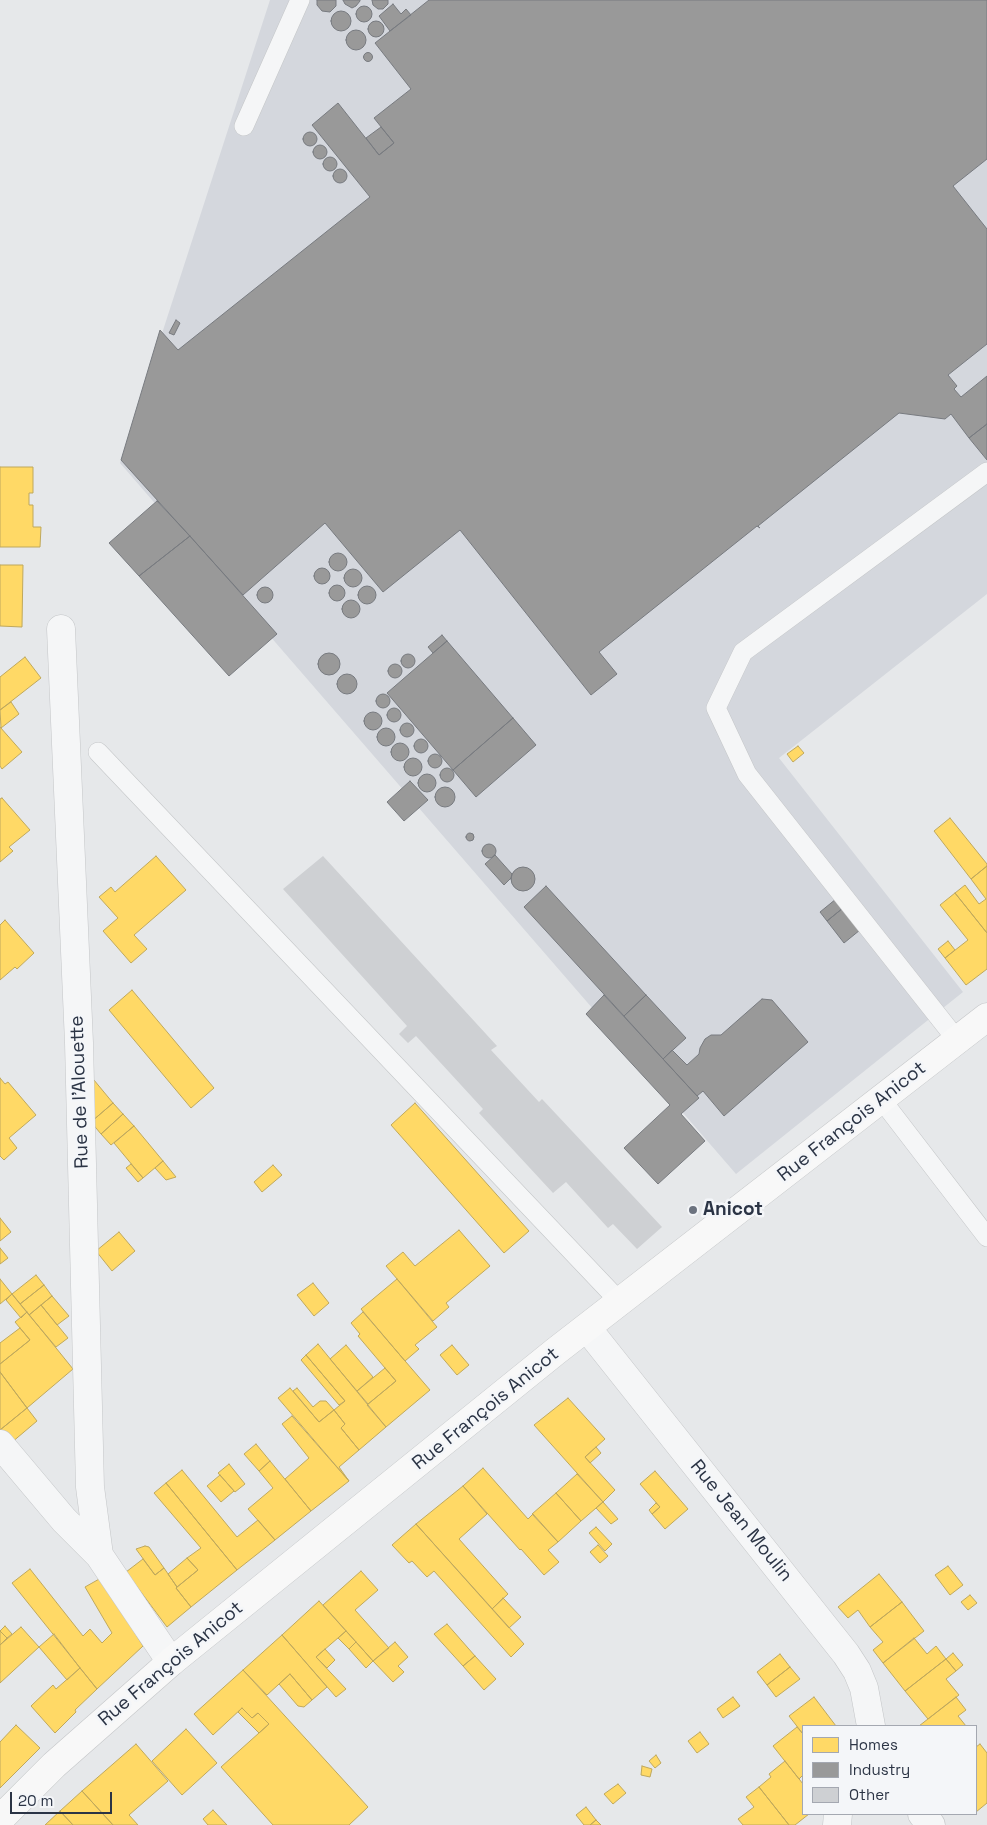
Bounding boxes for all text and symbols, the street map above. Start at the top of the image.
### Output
street label: Rue de l'Alouette [66,1015,94,1169]
street label: Rue François Anicot [773,1057,931,1187]
place label: Anicot [703,1199,763,1221]
marker: Anicot [687,1204,699,1216]
street label: Rue François Anicot [408,1343,564,1475]
street label: Rue Jean Moulin [685,1456,797,1586]
street label: Rue François Anicot [94,1597,248,1731]
legend [802,1725,977,1815]
text: Homes [849,1735,898,1754]
text: Industry [849,1760,910,1779]
scale bar [12,1782,115,1814]
text: Other [849,1785,890,1804]
text: 20 m [18,1791,53,1810]

